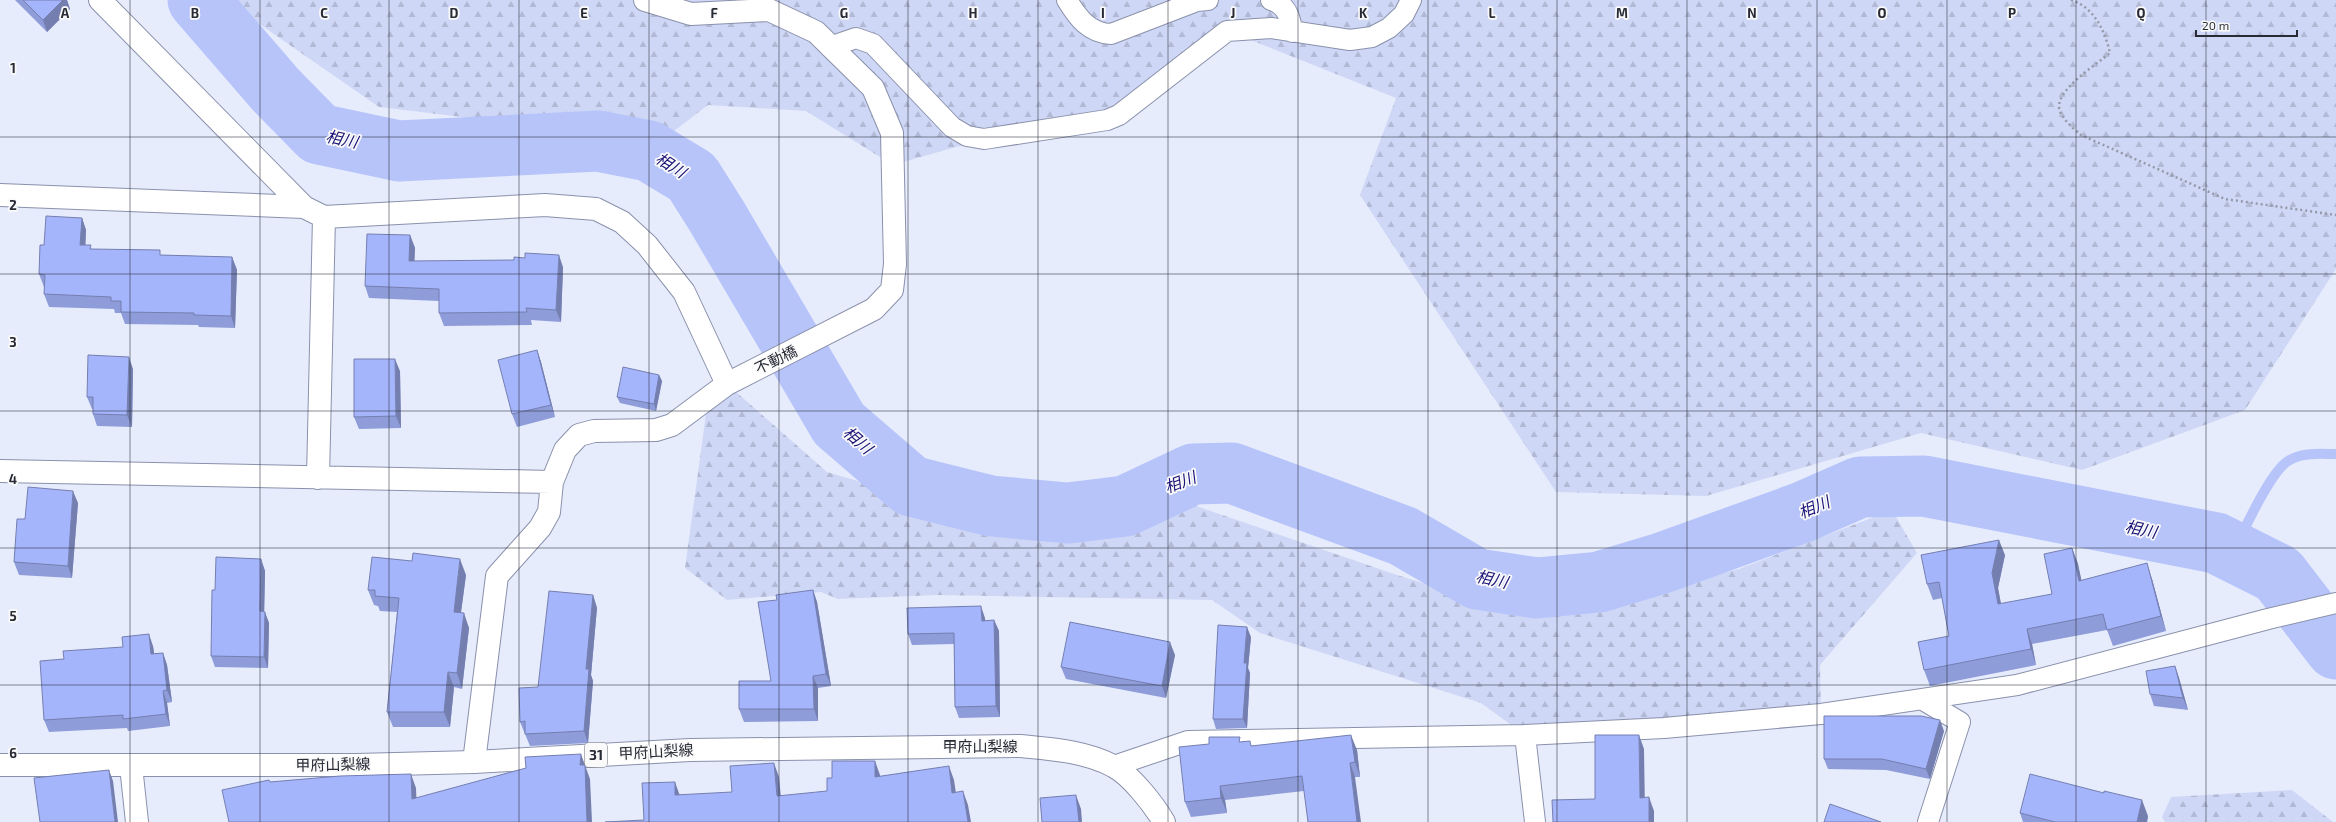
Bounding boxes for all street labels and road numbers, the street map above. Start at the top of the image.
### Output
street label: 不動橋 [751,341,800,377]
street label: 甲府山梨線 [942,737,1018,755]
street label: 甲府山梨線 [618,740,694,762]
road number: 31 [585,743,607,767]
street label: 甲府山梨線 [295,754,371,774]

